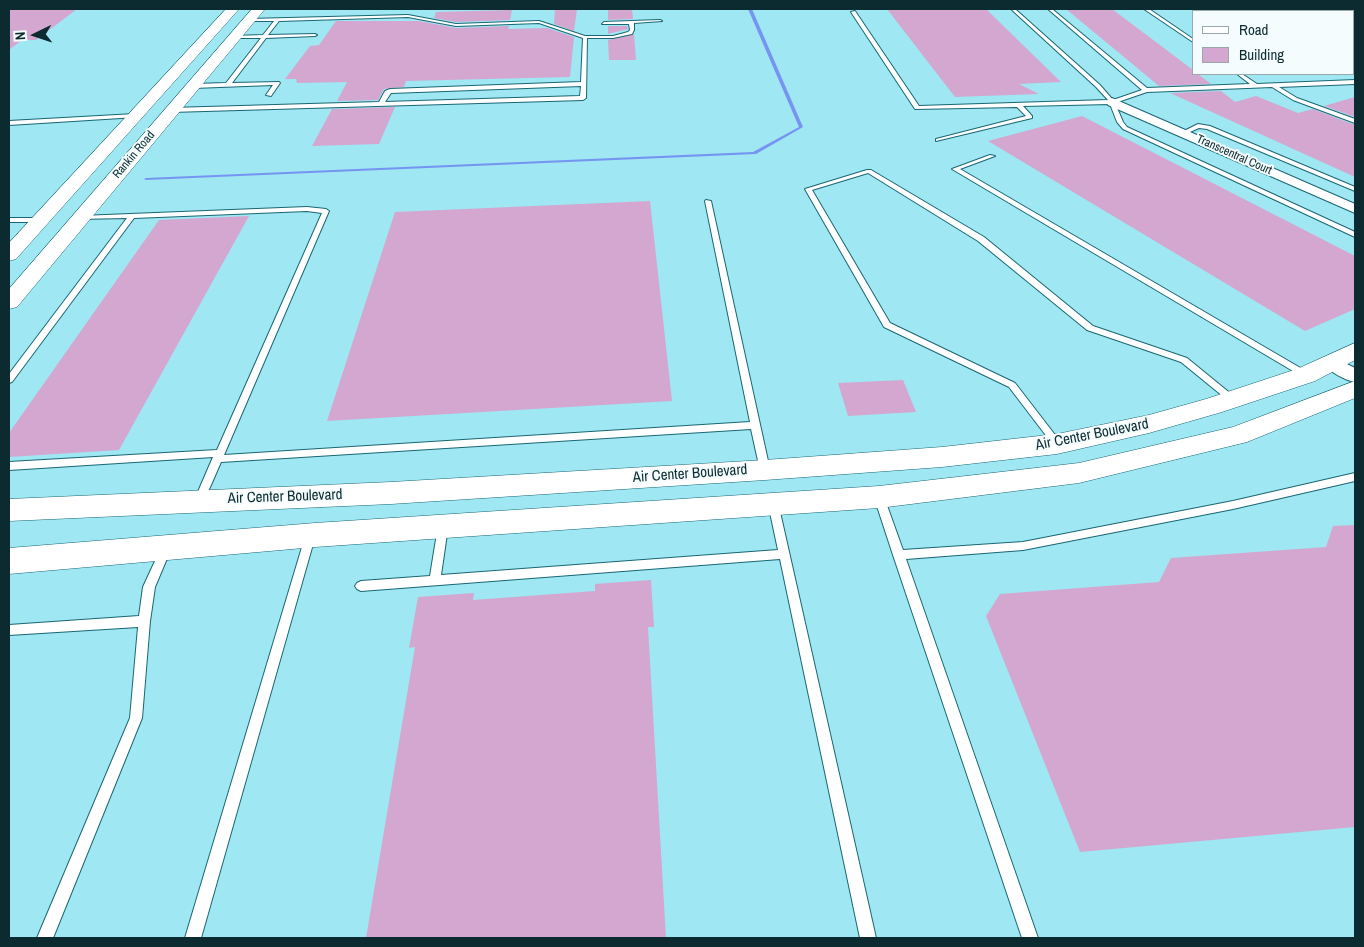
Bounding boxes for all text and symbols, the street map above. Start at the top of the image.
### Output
north arrow [10,10,60,60]
legend [1192,10,1354,75]
text: Road [1239,19,1268,40]
text: N [11,31,29,41]
text: Building [1239,44,1284,65]
street label: Rankin Road [110,128,158,182]
street label: Transcentral Court [1194,132,1274,178]
street label: Air Center Boulevard [1034,415,1150,455]
street label: Air Center Boulevard [632,461,748,487]
street label: Air Center Boulevard [227,486,343,508]

